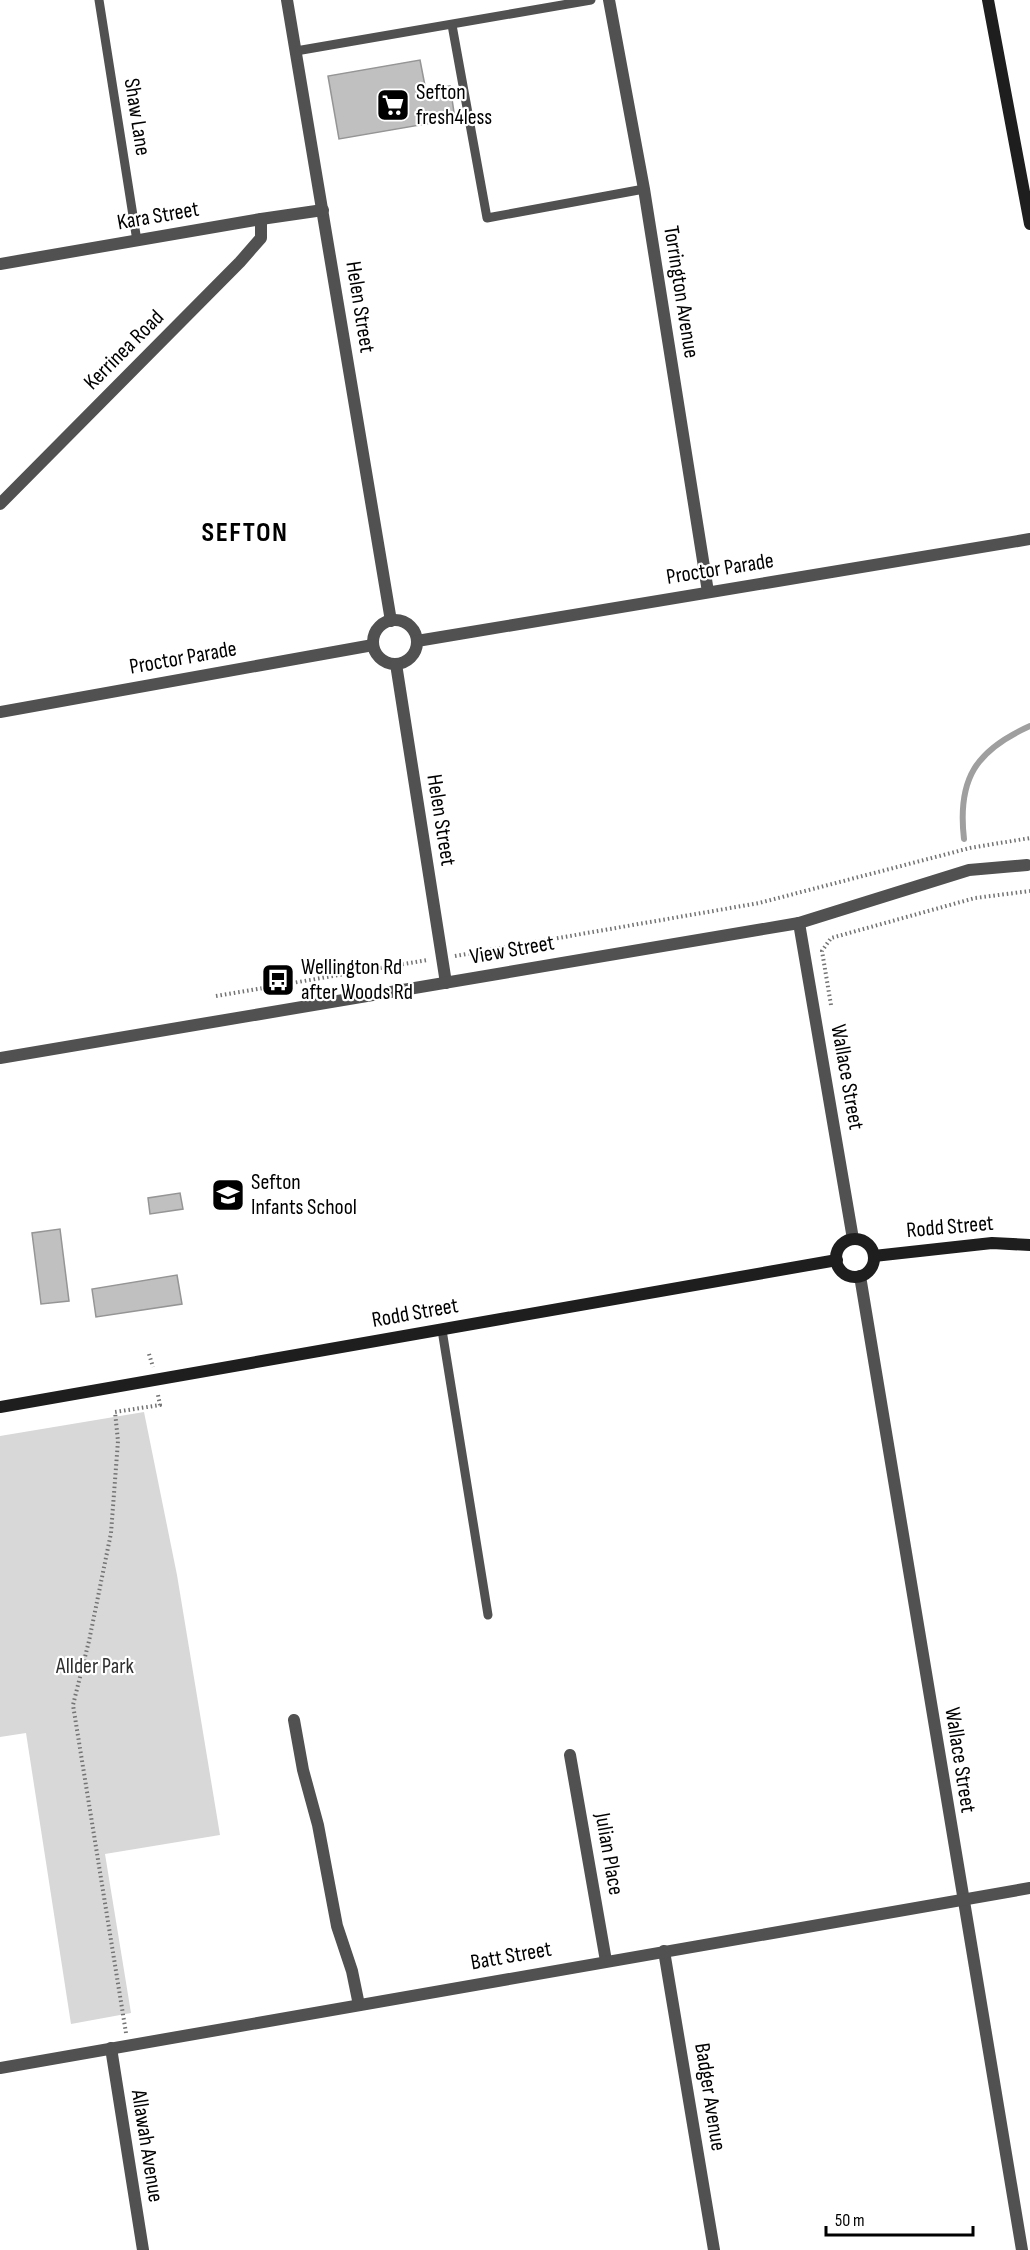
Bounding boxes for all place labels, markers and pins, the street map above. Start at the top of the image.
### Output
place label: Sefton fresh4less [416,79,492,131]
supermarket icon: Sefton fresh4less [375,87,411,123]
place label: Wellington Rd after Woods Rd [301,954,413,1006]
bus stop icon: Wellington Rd after Woods Rd [260,962,296,998]
place label: Sefton Infants School [251,1169,357,1221]
school or university icon: Sefton Infants School [210,1177,246,1213]

